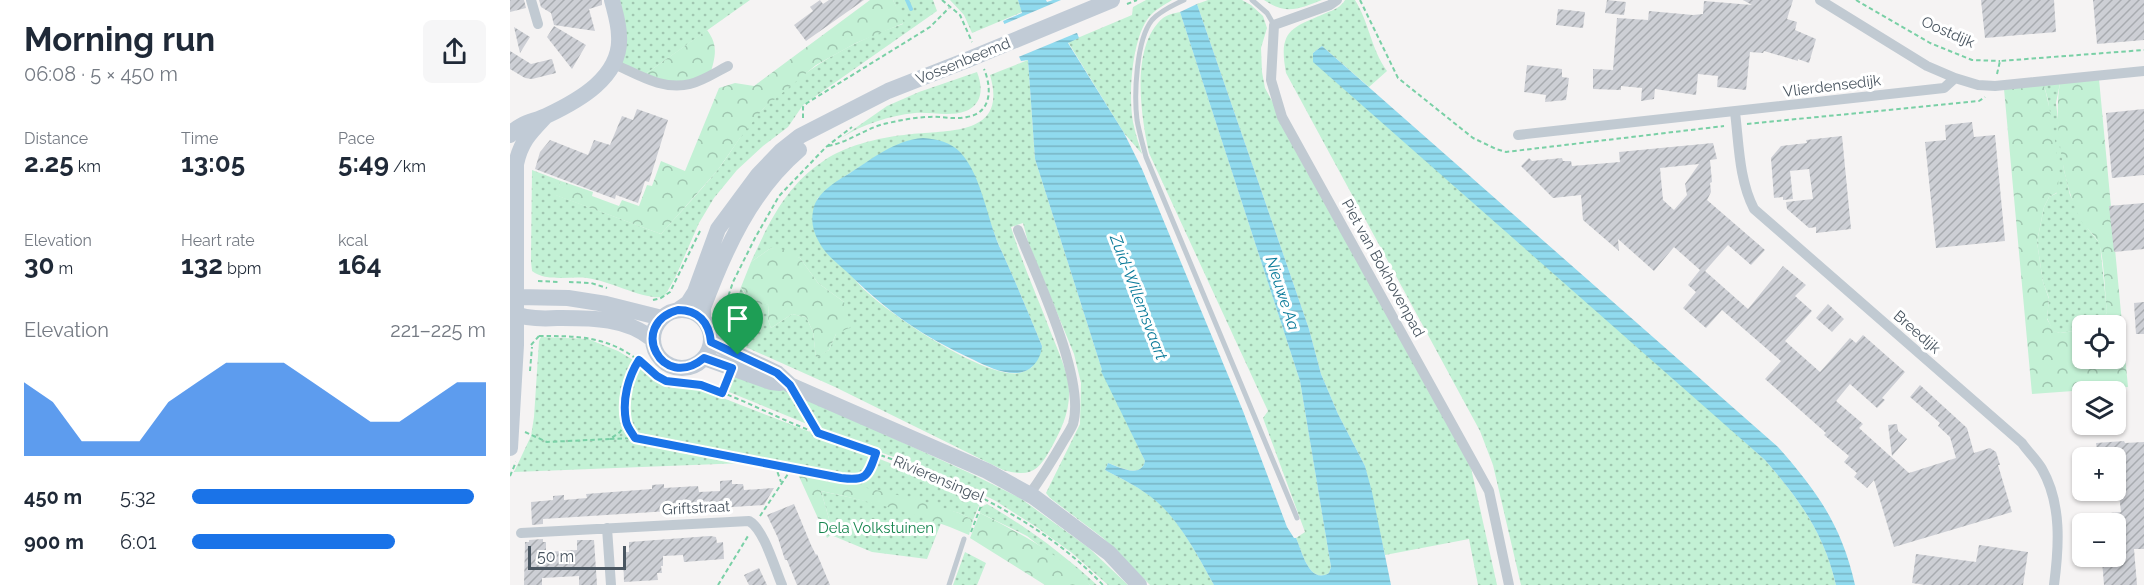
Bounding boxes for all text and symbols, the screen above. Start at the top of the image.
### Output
street label: Oostdijk [1919,12,1977,52]
text: Morning run [24,20,215,59]
button: share [423,20,486,83]
street label: Vossenbeemd [913,34,1013,88]
text: 06:08 · 5 × 450 m [24,62,178,86]
street label: Vlierdensedijk [1782,71,1882,101]
text: Distance [24,129,88,148]
text: Time [181,129,218,148]
text: Pace [338,129,375,148]
text: 2.25 [24,148,74,178]
text: 13:05 [181,148,245,178]
text: 5:49 [338,148,389,178]
text: km [74,157,101,176]
text: /km [389,157,426,176]
street label: Piet van Bokhovenpad [1338,196,1428,340]
text: Elevation [24,231,92,250]
text: Heart rate [181,231,255,250]
text: kcal [338,231,368,250]
water label: Zuid-Willemsvaart [1106,231,1171,363]
text: 30 [24,250,54,280]
text: 132 [181,250,223,280]
text: 164 [338,250,381,280]
water label: Nieuwe Aa [1262,254,1304,333]
text: m [54,259,73,278]
text: bpm [223,259,262,278]
pin [712,293,763,355]
icon: arrive [721,302,754,335]
street label: Breedijk [1890,307,1944,357]
map controls [2072,315,2126,567]
button: locate [2072,315,2126,369]
text: Elevation [24,318,109,342]
text: 221–225 m [390,318,486,342]
button: layers [2072,381,2126,435]
button: + [2072,447,2126,501]
street label: Rivierensingel [891,452,988,507]
text: 450 m [24,485,82,509]
text: 5:32 [120,485,156,509]
street label: Griftstraat [662,497,730,519]
button: − [2072,513,2126,567]
park label: Dela Volkstuinen [818,519,934,537]
text: 900 m [24,530,84,554]
text: 6:01 [120,530,157,554]
scale bar [528,543,626,570]
text: 50 m [537,547,574,566]

